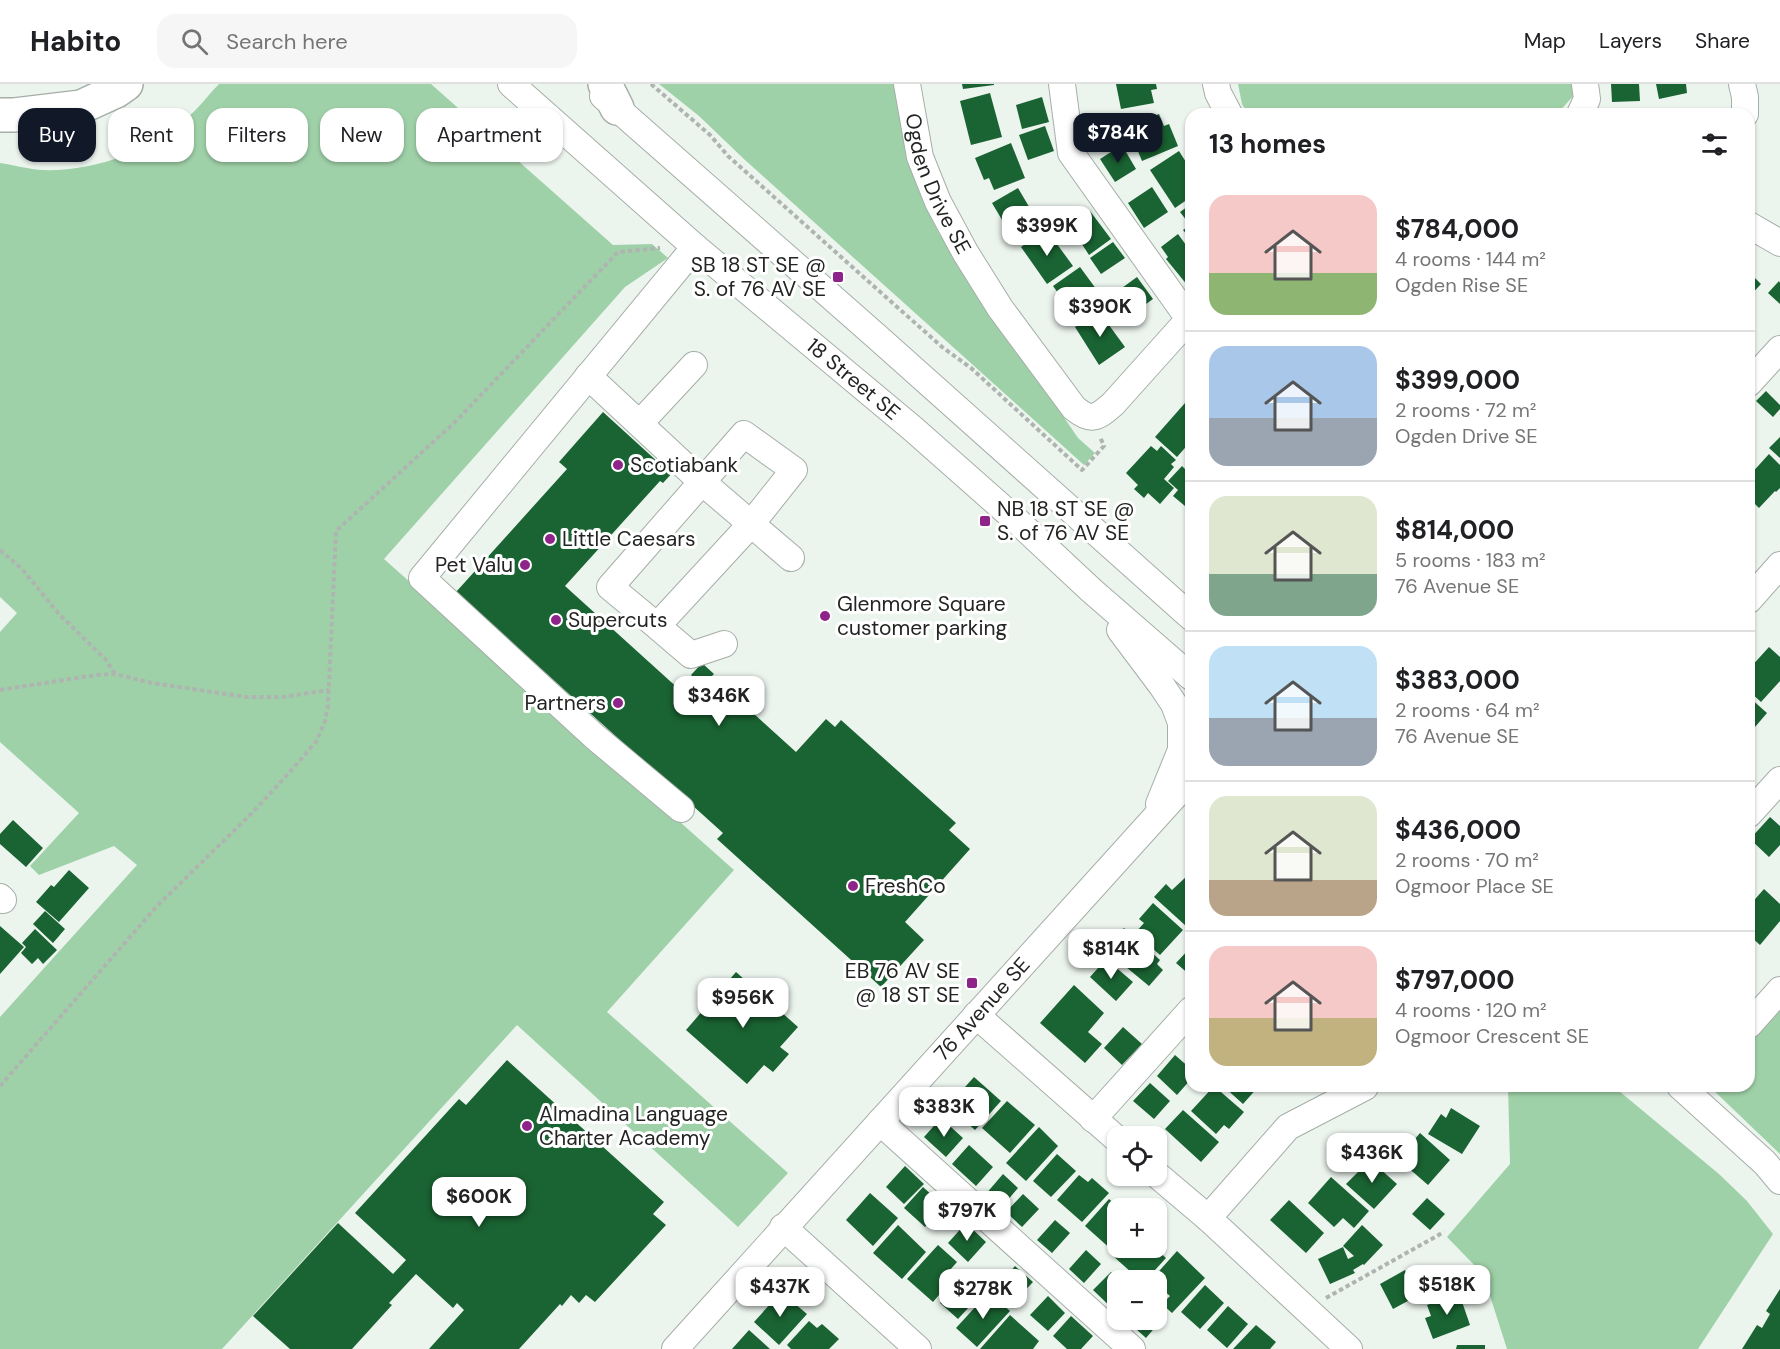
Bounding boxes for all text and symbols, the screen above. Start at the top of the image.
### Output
search box [157,14,577,68]
text: Habito [30,23,121,60]
icon: search [178,25,211,58]
text: Search here [226,27,348,56]
text: Map [1524,27,1566,55]
text: Layers [1599,27,1662,55]
text: Share [1695,27,1750,55]
chip: Buy [18,108,96,162]
chip: Rent [108,108,194,162]
chip: Filters [206,108,308,162]
chip: New [320,108,404,162]
chip: Apartment [416,108,563,162]
street label: Ogden Drive SE [898,111,978,259]
pin: $784K [1076,113,1160,164]
text: $784K [1087,119,1149,145]
text: 13 homes [1209,127,1326,161]
icon: filters [1698,128,1731,161]
pin: $399K [1005,206,1089,257]
text: $399K [1016,212,1078,238]
text: $784,000 [1395,212,1519,246]
icon: home [1257,219,1329,291]
text: 4 rooms · 144 m² [1395,246,1546,272]
place label: SB 18 ST SE @ S. of 76 AV SE [691,251,826,303]
marker: SB 18 ST SE @ S. of 76 AV SE [831,270,845,284]
text: Ogden Rise SE [1395,272,1528,298]
pin: $390K [1058,287,1142,338]
text: $390K [1068,293,1132,319]
street label: 18 Street SE [801,332,906,426]
text: $399,000 [1395,363,1520,397]
icon: home [1257,370,1329,442]
text: 2 rooms · 72 m² [1395,397,1536,423]
text: Ogden Drive SE [1395,423,1538,449]
place label: Scotiabank [630,451,739,479]
marker: Scotiabank [611,458,625,472]
place label: NB 18 ST SE @ S. of 76 AV SE [997,495,1135,547]
text: $814,000 [1395,513,1514,547]
marker: NB 18 ST SE @ S. of 76 AV SE [978,514,992,528]
icon: home [1257,520,1329,592]
place label: Little Caesars [562,525,695,553]
marker: Little Caesars [543,532,557,546]
text: 5 rooms · 183 m² [1395,547,1546,573]
place label: Pet Valu [435,551,513,579]
marker: Pet Valu [518,558,532,572]
text: 76 Avenue SE [1395,573,1519,599]
place label: Glenmore Square customer parking [837,590,1008,642]
place label: Supercuts [568,606,667,634]
marker: Glenmore Square customer parking [818,609,832,623]
marker: Supercuts [549,613,563,627]
text: $383,000 [1395,663,1520,697]
icon: home [1257,670,1329,742]
pin: $346K [677,676,761,727]
text: $346K [688,682,750,708]
place label: Partners [525,689,606,717]
marker: Partners [611,696,625,710]
text: 2 rooms · 64 m² [1395,697,1539,723]
text: 76 Avenue SE [1395,723,1519,749]
text: $436,000 [1395,813,1521,847]
icon: home [1257,820,1329,892]
text: 2 rooms · 70 m² [1395,847,1539,873]
place label: FreshCo [865,872,946,900]
text: Ogmoor Place SE [1395,873,1554,899]
marker: FreshCo [846,879,860,893]
pin: $814K [1069,929,1153,980]
text: $814K [1082,935,1140,961]
street label: 76 Avenue SE [928,951,1036,1067]
place label: EB 76 AV SE @ 18 ST SE [845,957,960,1009]
text: $797,000 [1395,963,1515,997]
icon: home [1257,970,1329,1042]
marker: EB 76 AV SE @ 18 ST SE [965,976,979,990]
pin: $956K [701,978,785,1029]
text: $956K [712,984,774,1010]
text: 4 rooms · 120 m² [1395,997,1547,1023]
text: Ogmoor Crescent SE [1395,1023,1589,1049]
pin: $383K [902,1087,986,1138]
text: $383K [913,1093,975,1119]
place label: Almadina Language Charter Academy [539,1100,728,1152]
marker: Almadina Language Charter Academy [520,1119,534,1133]
map controls [1107,1126,1167,1330]
button: locate [1107,1126,1167,1186]
pin: $436K [1330,1133,1414,1184]
text: $436K [1341,1139,1403,1165]
pin: $600K [437,1177,521,1228]
text: $600K [446,1183,512,1209]
pin: $797K [925,1191,1009,1242]
text: $797K [938,1197,996,1223]
button: + [1107,1198,1167,1258]
pin: $518K [1405,1265,1489,1316]
pin: $437K [738,1267,822,1318]
pin: $278K [941,1269,1025,1320]
button: − [1107,1270,1167,1330]
text: $518K [1418,1271,1476,1297]
text: $437K [750,1273,810,1299]
text: $278K [953,1275,1013,1301]

